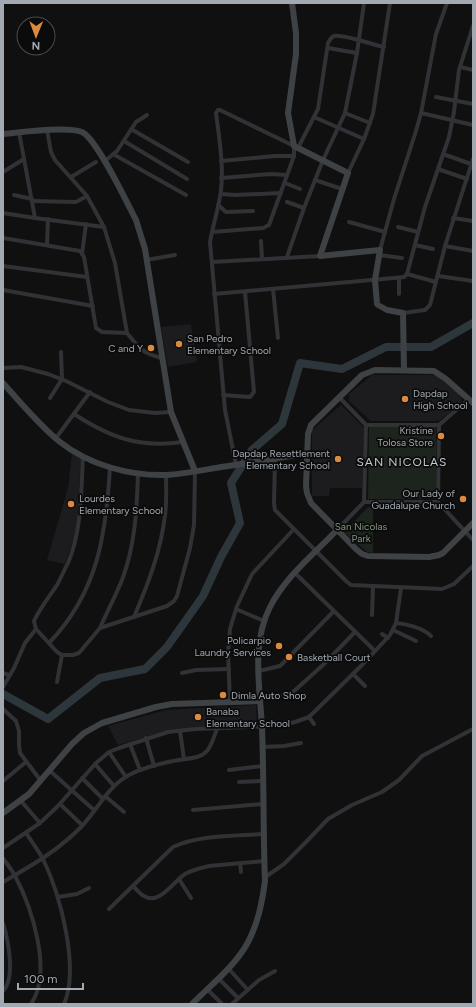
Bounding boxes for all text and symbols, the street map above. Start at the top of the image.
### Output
north arrow [16,16,56,56]
text: N [31,39,40,52]
place label: San Pedro Elementary School [187,332,271,357]
marker: San Pedro Elementary School [174,339,184,349]
place label: C and Y [108,342,143,355]
marker: C and Y [146,343,156,353]
place label: Dapdap High School [413,387,468,412]
marker: Dapdap High School [400,394,410,404]
place label: Kristine Tolosa Store [378,424,434,449]
marker: Kristine Tolosa Store [436,431,446,441]
place label: Dapdap Resettlement Elementary School [232,447,330,472]
marker: Dapdap Resettlement Elementary School [333,454,343,464]
district label: SAN NICOLAS [357,455,447,469]
place label: Our Lady of Guadalupe Church [371,487,455,512]
place label: Lourdes Elementary School [79,492,163,517]
marker: Our Lady of Guadalupe Church [458,494,468,504]
marker: Lourdes Elementary School [66,499,76,509]
park label: San Nicolas Park [335,520,388,545]
place label: Policarpio Laundry Services [195,634,271,659]
marker: Policarpio Laundry Services [274,641,284,651]
place label: Basketball Court [297,651,371,664]
marker: Basketball Court [284,652,294,662]
place label: Dimla Auto Shop [231,689,306,702]
marker: Dimla Auto Shop [218,690,228,700]
place label: Banaba Elementary School [206,705,290,730]
marker: Banaba Elementary School [193,712,203,722]
scale bar [18,965,83,991]
text: 100 m [24,972,58,986]

